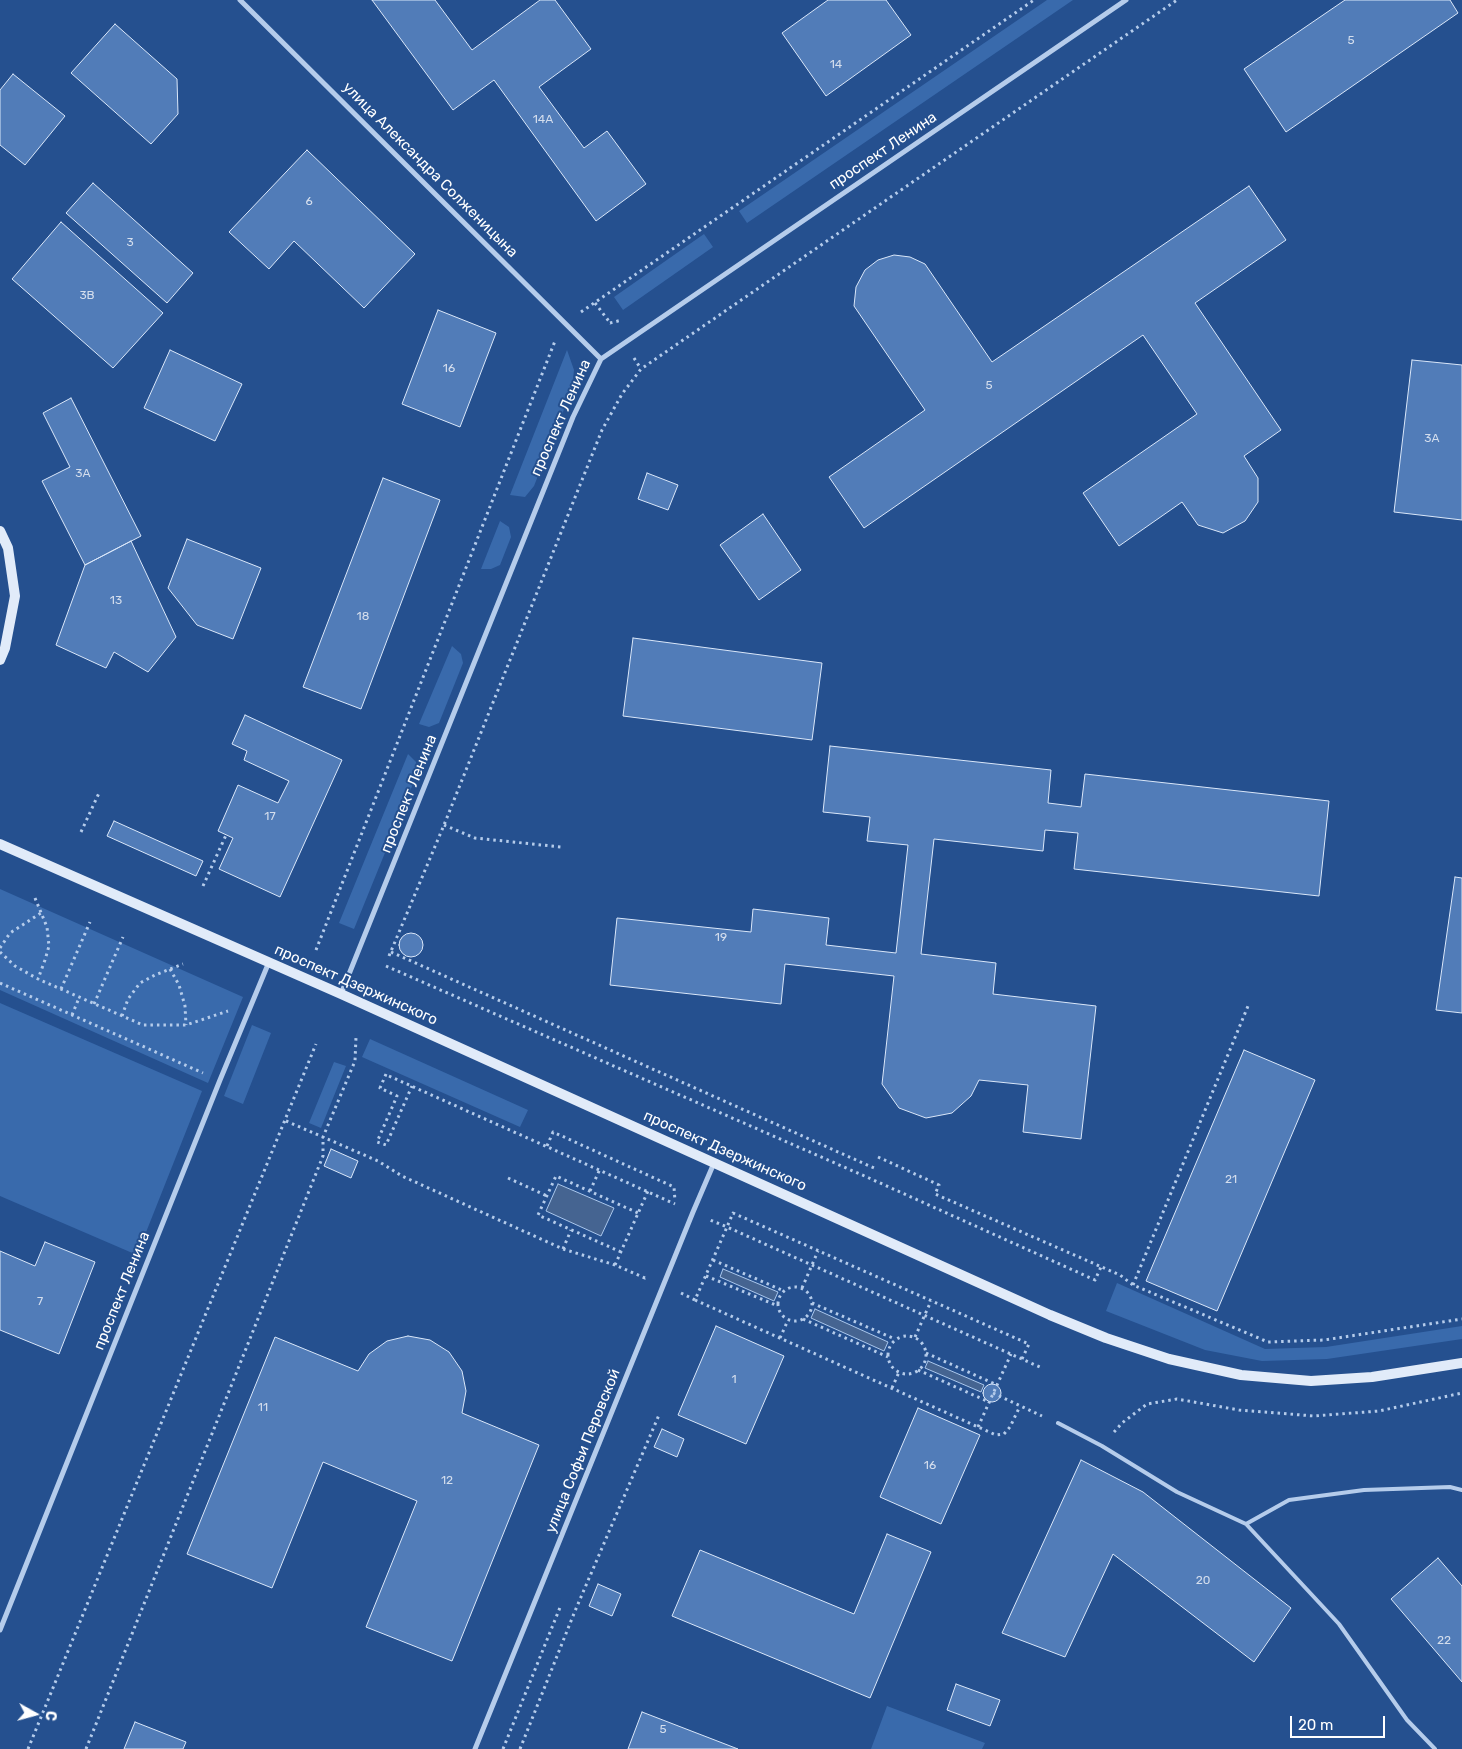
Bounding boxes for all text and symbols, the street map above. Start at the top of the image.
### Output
house number: 5 [1347,34,1355,48]
house number: 14 [830,58,842,72]
street label: улица Александра Солженицына [339,79,521,261]
street label: проспект Ленина [826,108,940,194]
house number: 14А [533,113,553,127]
house number: 6 [305,195,313,209]
house number: 3 [126,236,134,250]
house number: 3В [79,289,95,303]
street label: проспект Ленина [527,357,595,479]
house number: 16 [443,362,455,376]
house number: 5 [985,379,993,393]
house number: 3А [1424,432,1440,446]
house number: 3А [75,467,91,481]
house number: 13 [110,594,122,608]
house number: 18 [357,610,369,624]
street label: проспект Ленина [377,732,441,856]
house number: 17 [264,810,276,824]
house number: 19 [715,931,727,945]
street label: проспект Дзержинского [272,941,440,1029]
street label: проспект Дзержинского [641,1107,809,1195]
house number: 21 [1225,1173,1237,1187]
street label: проспект Ленина [90,1229,154,1353]
house number: 7 [37,1295,43,1309]
street label: улица Софьи Перовской [542,1366,624,1536]
house number: 1 [731,1373,737,1387]
house number: 11 [258,1401,268,1415]
house number: 16 [924,1459,936,1473]
house number: 12 [441,1474,453,1488]
house number: 20 [1196,1574,1210,1588]
house number: 22 [1437,1634,1451,1648]
north arrow [10,1689,60,1739]
scale bar [1292,1706,1387,1738]
text: С [41,1710,59,1722]
text: 20 m [1298,1716,1333,1734]
house number: 5 [659,1723,667,1737]

